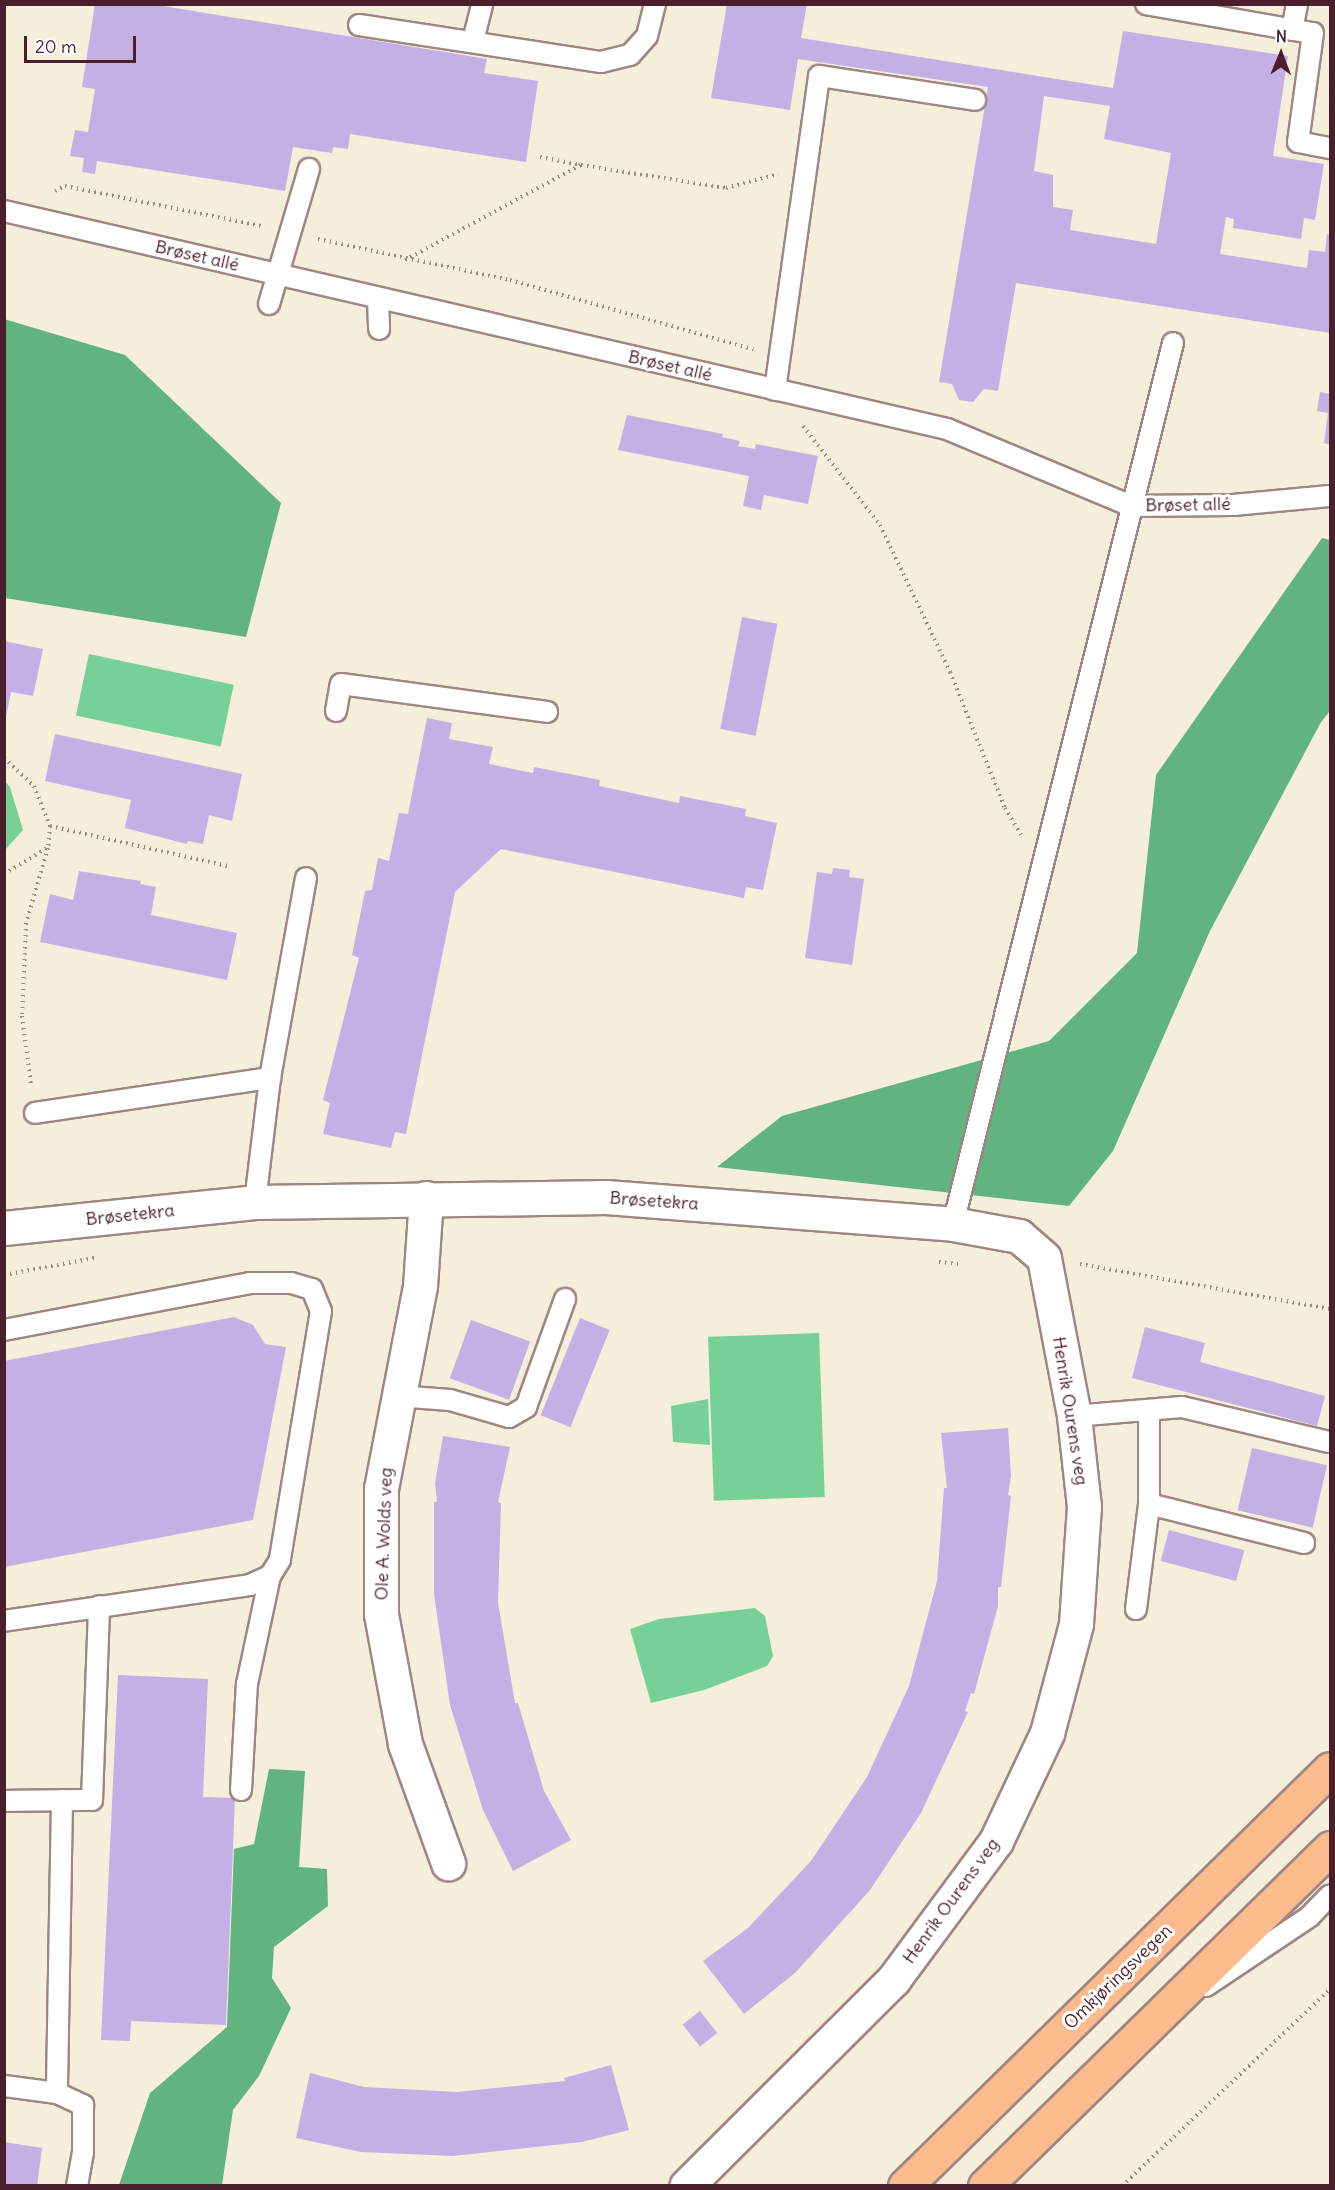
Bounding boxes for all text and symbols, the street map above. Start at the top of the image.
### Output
scale bar [27,24,140,62]
north arrow [1251,24,1311,84]
text: N [1276,26,1287,46]
text: 20 m [35,35,77,58]
street label: Brøset allé [153,236,241,276]
street label: Brøset allé [626,346,714,386]
street label: Brøset allé [1145,493,1231,517]
street label: Brøsetekra [609,1187,699,1215]
street label: Brøsetekra [85,1200,175,1230]
street label: Henrik Ourens veg [1048,1335,1092,1487]
street label: Ole A. Wolds veg [371,1467,397,1601]
street label: Henrik Ourens veg [898,1834,1004,1968]
street label: Omkjøringsvegen [1060,1920,1176,2034]

